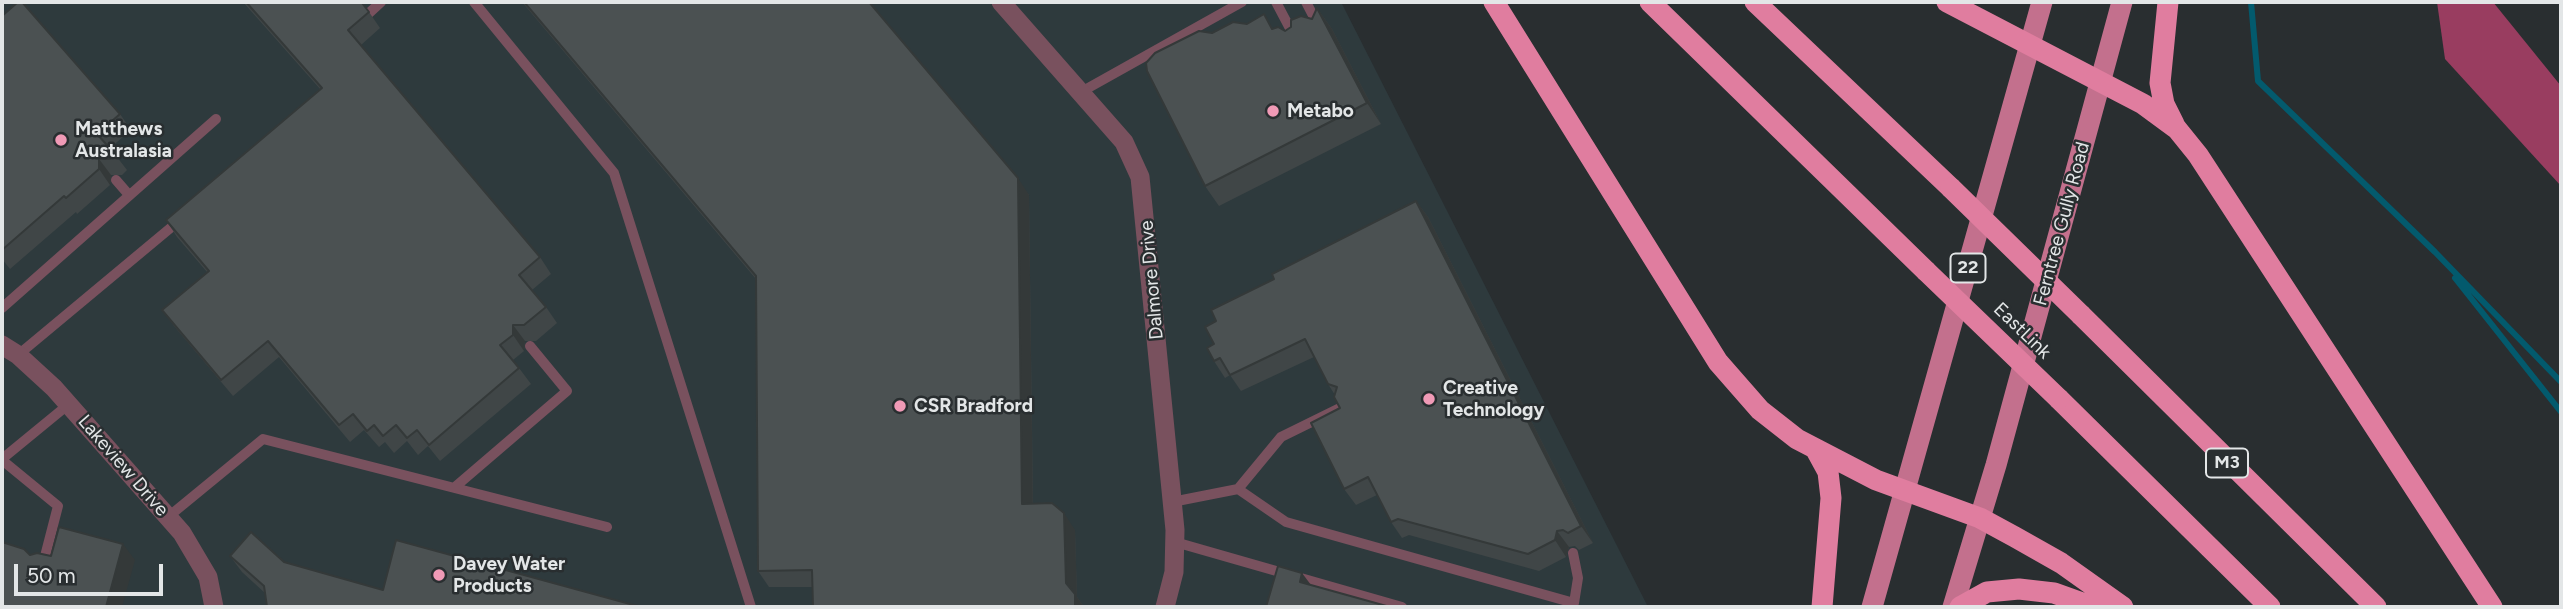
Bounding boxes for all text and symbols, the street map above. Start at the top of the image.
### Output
place label: Metabo [1287,100,1354,122]
marker: Metabo [1265,103,1281,119]
place label: Matthews Australasia [75,118,172,162]
marker: Matthews Australasia [53,132,69,148]
street label: Ferntree Gully Road [2029,140,2095,308]
street label: Dalmore Drive [1135,219,1169,341]
road number: 22 [1951,254,1986,282]
street label: EastLink [1989,298,2055,364]
place label: Creative Technology [1443,377,1544,421]
marker: Creative Technology [1421,391,1437,407]
place label: CSR Bradford [914,395,1033,417]
marker: CSR Bradford [892,398,908,414]
street label: Lakeview Drive [73,411,173,521]
road number: M3 [2206,448,2248,477]
scale bar [18,550,166,594]
place label: Davey Water Products [453,553,565,597]
text: 50 m [27,563,76,588]
marker: Davey Water Products [431,567,447,583]

